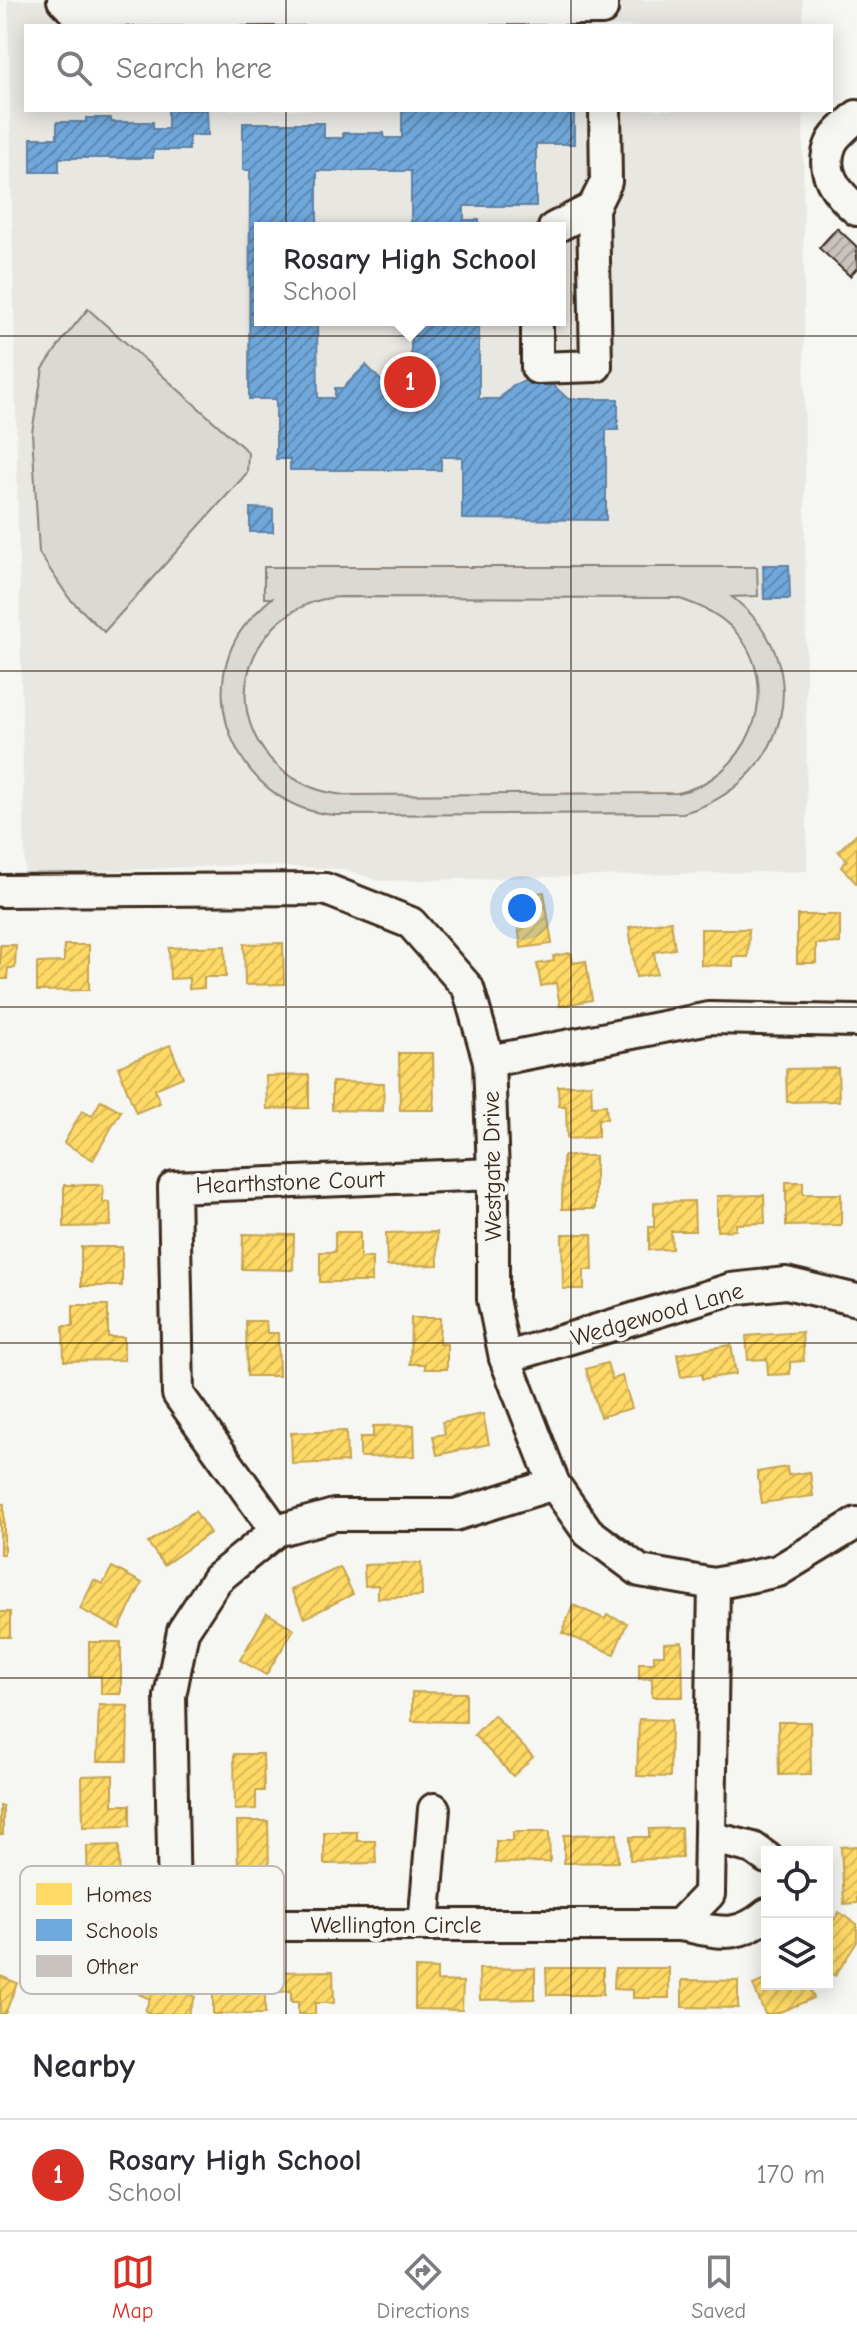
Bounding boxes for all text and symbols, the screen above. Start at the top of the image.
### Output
search box [24,24,833,112]
icon: search [52,46,96,90]
text: Search here [116,51,272,86]
popup [254,222,566,326]
text: Rosary High School [283,242,537,277]
text: School [283,277,357,307]
pin: 1 [384,352,436,412]
your location [502,888,542,928]
street label: Westgate Drive [477,1091,507,1241]
street label: Hearthstone Court [195,1165,386,1199]
street label: Wedgewood Lane [568,1276,746,1352]
map controls [761,1846,833,1990]
button: locate [761,1846,833,1918]
legend [20,1866,284,1994]
text: Homes [86,1882,152,1908]
street label: Wellington Circle [310,1911,482,1939]
text: Schools [86,1918,158,1944]
button: layers [761,1918,833,1990]
text: Other [86,1954,138,1980]
text: Nearby [32,2046,135,2086]
text: Rosary High School [108,2143,362,2178]
text: 1 [53,2160,63,2190]
text: 170 m [756,2160,825,2190]
text: School [108,2178,182,2208]
tab: Map [111,2250,155,2324]
tab: Directions [377,2250,470,2324]
tab: Saved [691,2250,746,2324]

